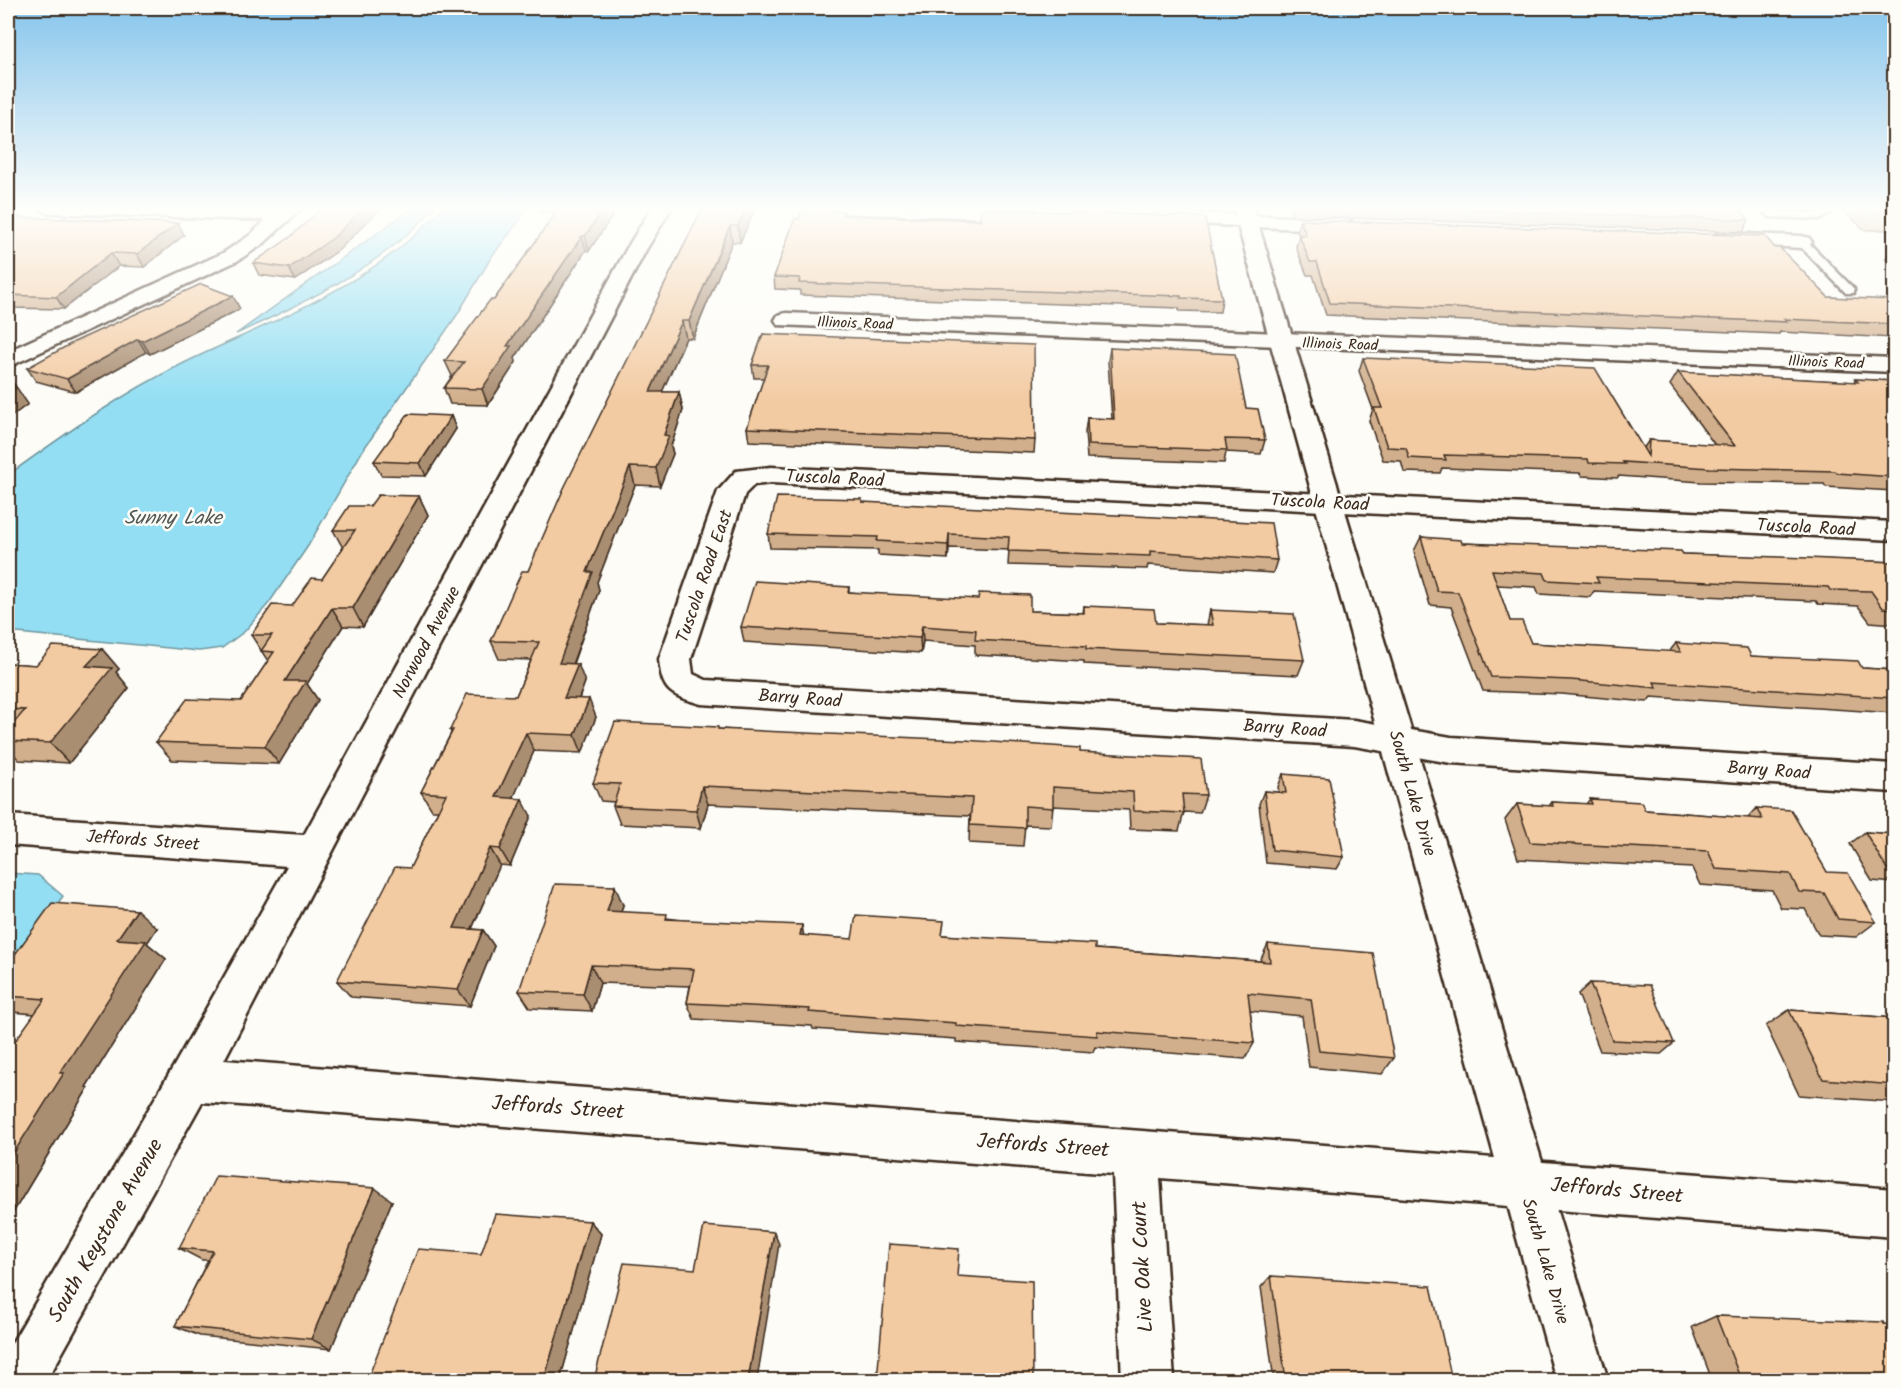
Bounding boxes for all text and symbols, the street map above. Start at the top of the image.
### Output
street label: Illinois Road [816,311,894,337]
street label: Illinois Road [1301,332,1379,358]
street label: Illinois Road [1787,350,1865,376]
street label: Tuscola Road [785,462,886,497]
street label: Tuscola Road [1270,486,1371,521]
water label: Sunny Lake [124,503,224,535]
street label: Tuscola Road East [669,505,742,647]
street label: Tuscola Road [1756,511,1857,546]
street label: Norwood Avenue [385,581,469,704]
street label: Barry Road [757,682,844,717]
street label: Barry Road [1242,712,1329,747]
street label: South Lake Drive [1380,727,1443,860]
street label: Barry Road [1726,754,1813,789]
street label: Jeffords Street [85,823,202,860]
street label: Jeffords Street [491,1087,626,1130]
street label: Jeffords Street [976,1125,1111,1168]
street label: South Keystone Avenue [40,1132,173,1329]
street label: Jeffords Street [1549,1169,1685,1214]
street label: South Lake Drive [1513,1195,1576,1328]
street label: Live Oak Court [1124,1200,1163,1333]

